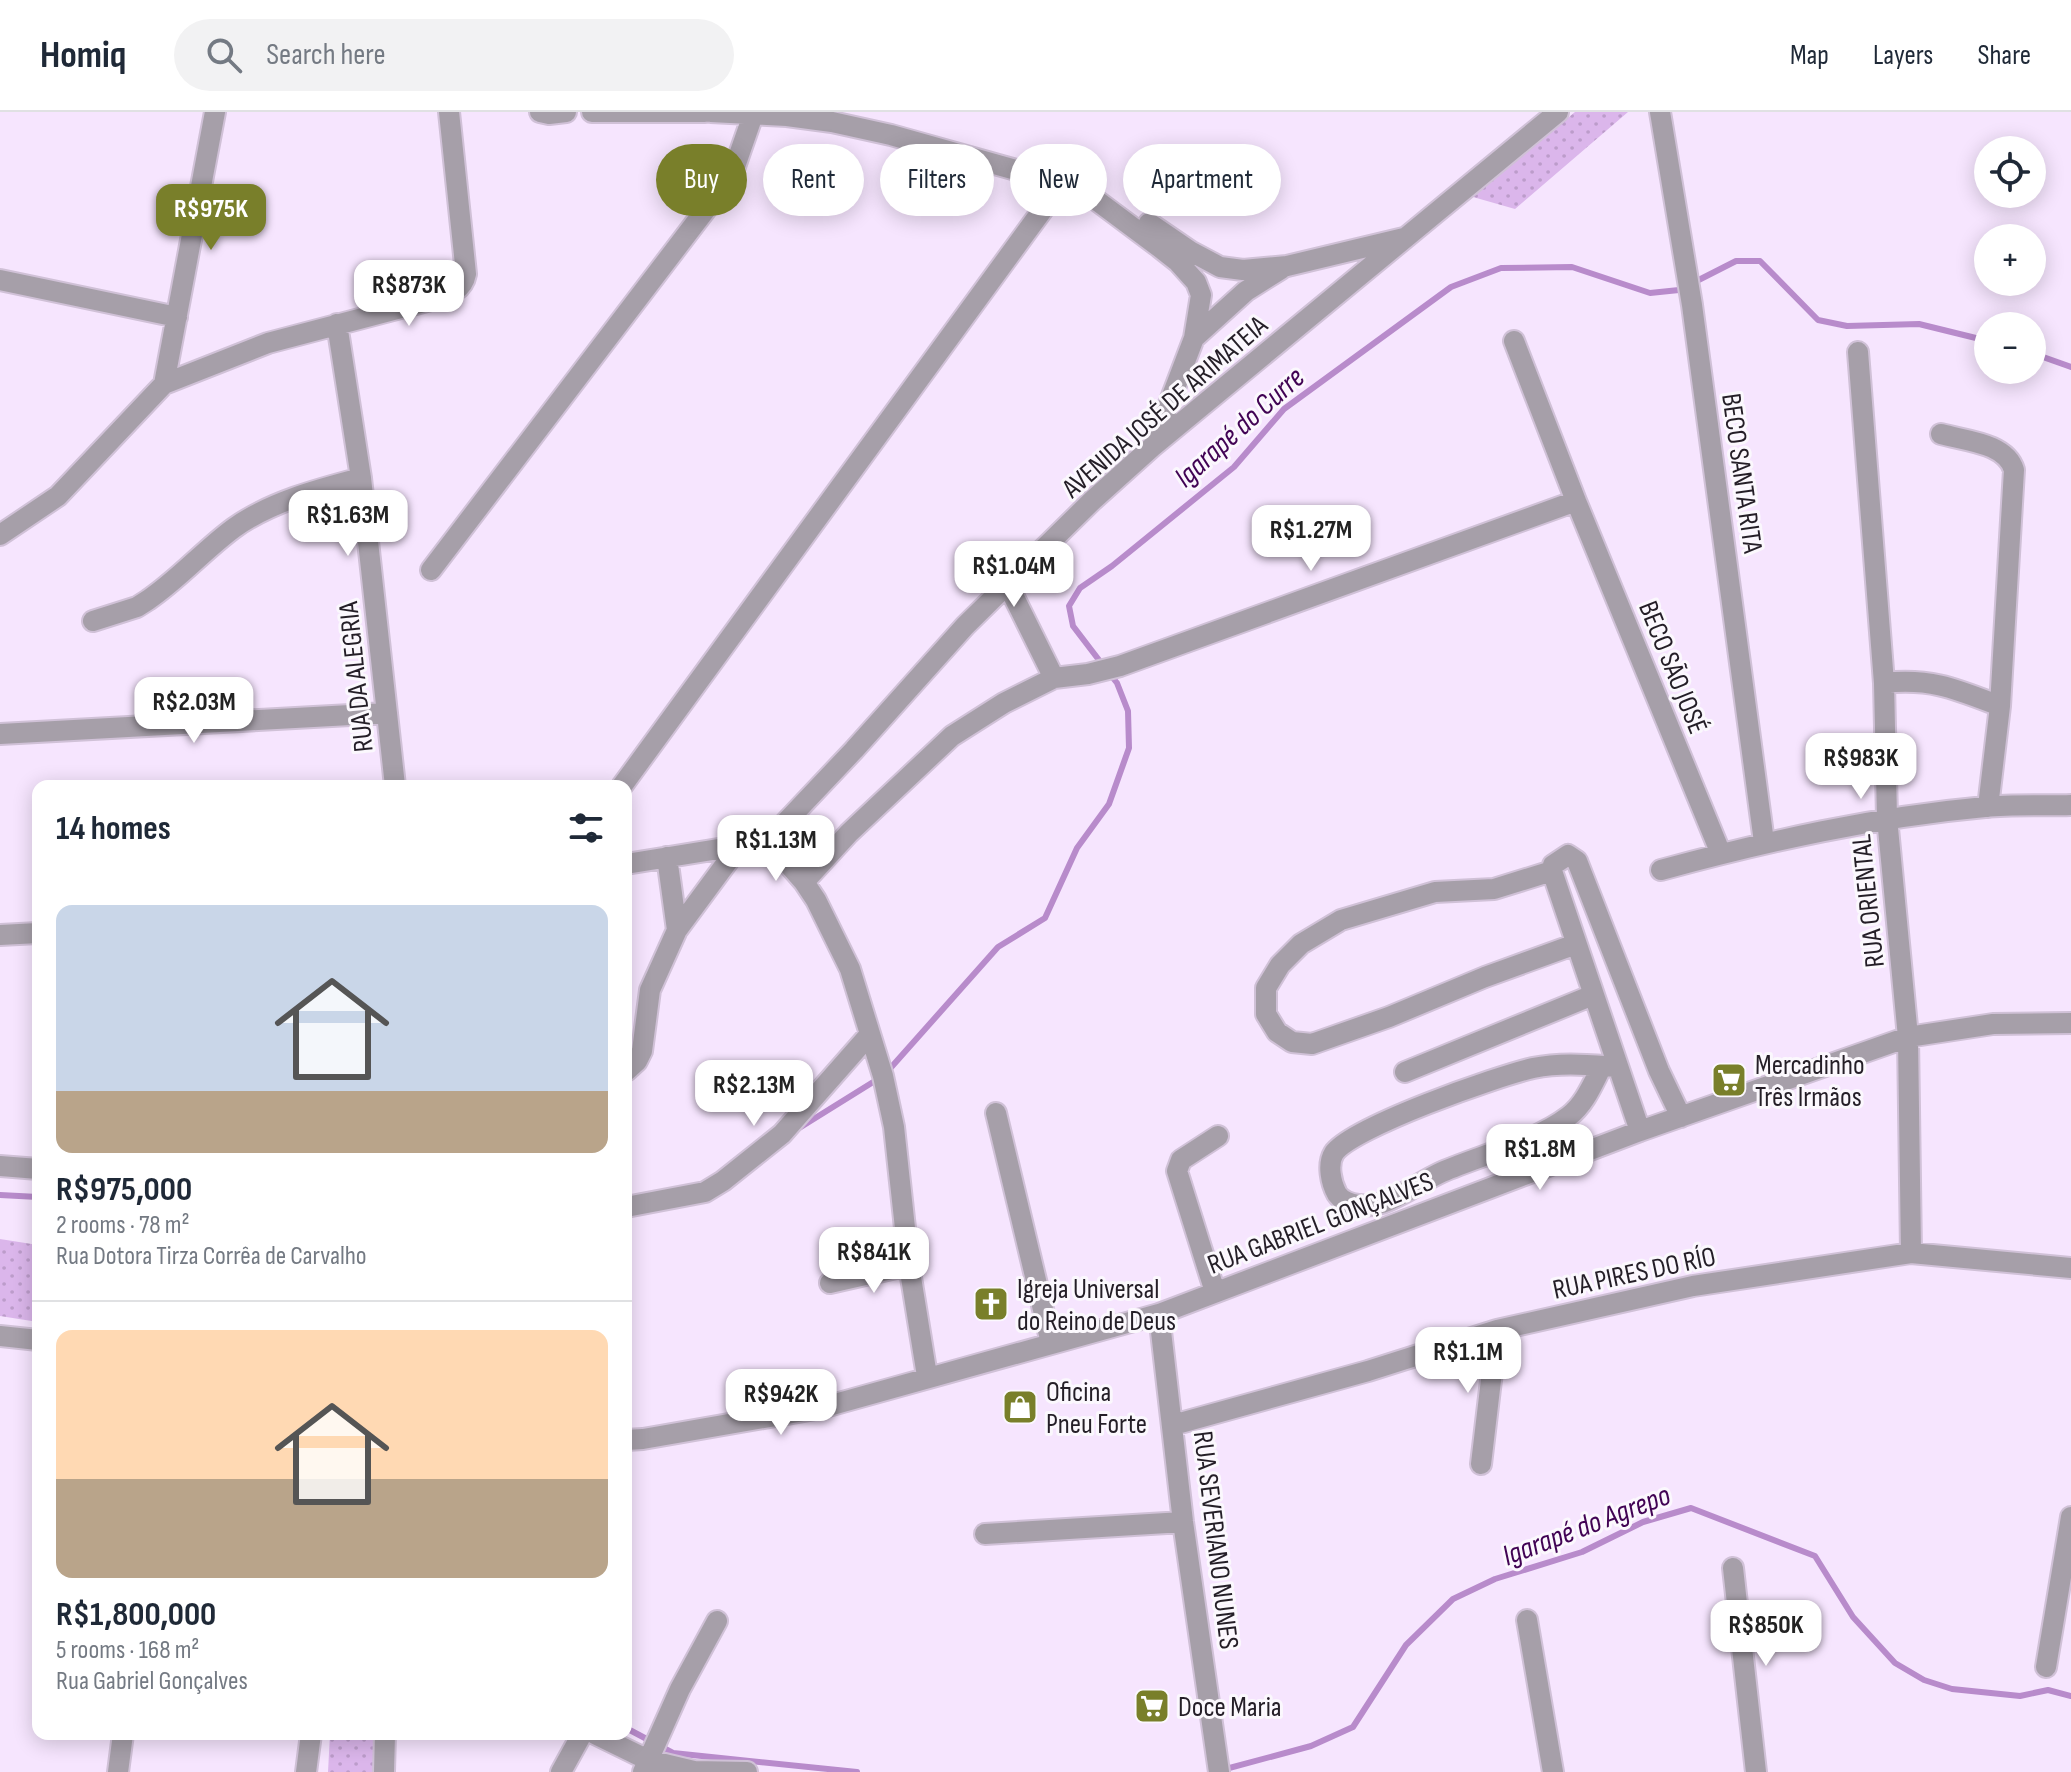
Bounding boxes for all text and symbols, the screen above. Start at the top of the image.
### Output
search box [174,19,734,91]
text: Homiq [40,33,126,78]
icon: search [202,33,246,77]
text: Search here [266,37,386,73]
text: Map [1790,39,1829,72]
text: Layers [1873,39,1933,72]
text: Share [1977,39,2031,72]
map controls [1974,136,2046,384]
button: locate [1974,136,2046,208]
chip: Buy [656,144,747,216]
chip: Rent [763,144,864,216]
chip: Filters [880,144,994,216]
chip: New [1010,144,1107,216]
chip: Apartment [1123,144,1281,216]
pin: R$975K [146,184,276,252]
text: R$975K [174,194,248,225]
button: + [1974,224,2046,296]
pin: R$873K [344,260,474,328]
text: R$873K [372,270,446,301]
street label: AVENIDA JOSÉ DE ARIMATEIA [1055,308,1275,506]
button: − [1974,312,2046,384]
water label: Igarapé do Curre [1167,360,1312,496]
street label: BECO SANTA RITA [1714,391,1769,556]
pin: R$1.63M [274,490,422,558]
text: R$1.63M [307,500,389,531]
pin: R$1.27M [1237,505,1385,573]
text: R$1.27M [1270,515,1352,546]
pin: R$1.04M [940,541,1088,609]
text: R$1.04M [972,551,1056,582]
street label: BECO SÃO JOSÉ [1631,596,1714,739]
street label: RUA DA ALEGRIA [332,599,381,754]
pin: R$2.03M [120,677,268,745]
text: R$2.03M [152,687,236,718]
pin: R$983K [1796,733,1926,801]
text: R$983K [1823,743,1899,774]
icon: filters [564,806,608,850]
text: 14 homes [56,808,171,849]
pin: R$1.13M [702,815,850,883]
text: R$1.13M [735,825,817,856]
street label: RUA ORIENTAL [1845,833,1892,969]
icon: home [260,957,404,1101]
place label: Mercadinho Três Irmãos [1755,1049,1865,1114]
pin: R$2.13M [680,1060,828,1128]
supermarket icon: Mercadinho Três Irmãos [1710,1061,1748,1099]
text: R$2.13M [713,1070,795,1101]
pin: R$1.8M [1475,1124,1605,1192]
text: R$1.8M [1504,1134,1576,1165]
street label: RUA GABRIEL GONÇALVES [1203,1165,1438,1282]
text: R$975,000 [56,1169,192,1210]
text: 2 rooms · 78 m² [56,1210,190,1241]
pin: R$841K [809,1227,939,1295]
text: R$841K [837,1237,911,1268]
street label: RUA PIRES DO RÍO [1550,1240,1719,1307]
text: Rua Dotora Tirza Corrêa de Carvalho [56,1241,367,1272]
place label: Igreja Universal do Reino de Deus [1017,1273,1176,1338]
church icon: Igreja Universal do Reino de Deus [972,1285,1010,1323]
pin: R$1.1M [1403,1327,1533,1395]
text: R$1.1M [1433,1337,1503,1368]
pin: R$942K [716,1369,846,1437]
place label: Oficina Pneu Forte [1046,1376,1147,1441]
text: R$942K [744,1379,818,1410]
icon: home [260,1382,404,1526]
shop icon: Oficina Pneu Forte [1001,1388,1039,1426]
street label: RUA SEVERIANO NUNES [1186,1429,1245,1651]
water label: Igarapé do Agrepo [1497,1477,1676,1574]
text: R$1,800,000 [56,1594,216,1635]
pin: R$850K [1701,1600,1831,1668]
text: R$850K [1729,1610,1803,1641]
text: 5 rooms · 168 m² [56,1635,199,1666]
text: Rua Gabriel Gonçalves [56,1666,248,1697]
supermarket icon: Doce Maria [1133,1687,1171,1725]
place label: Doce Maria [1178,1691,1282,1724]

